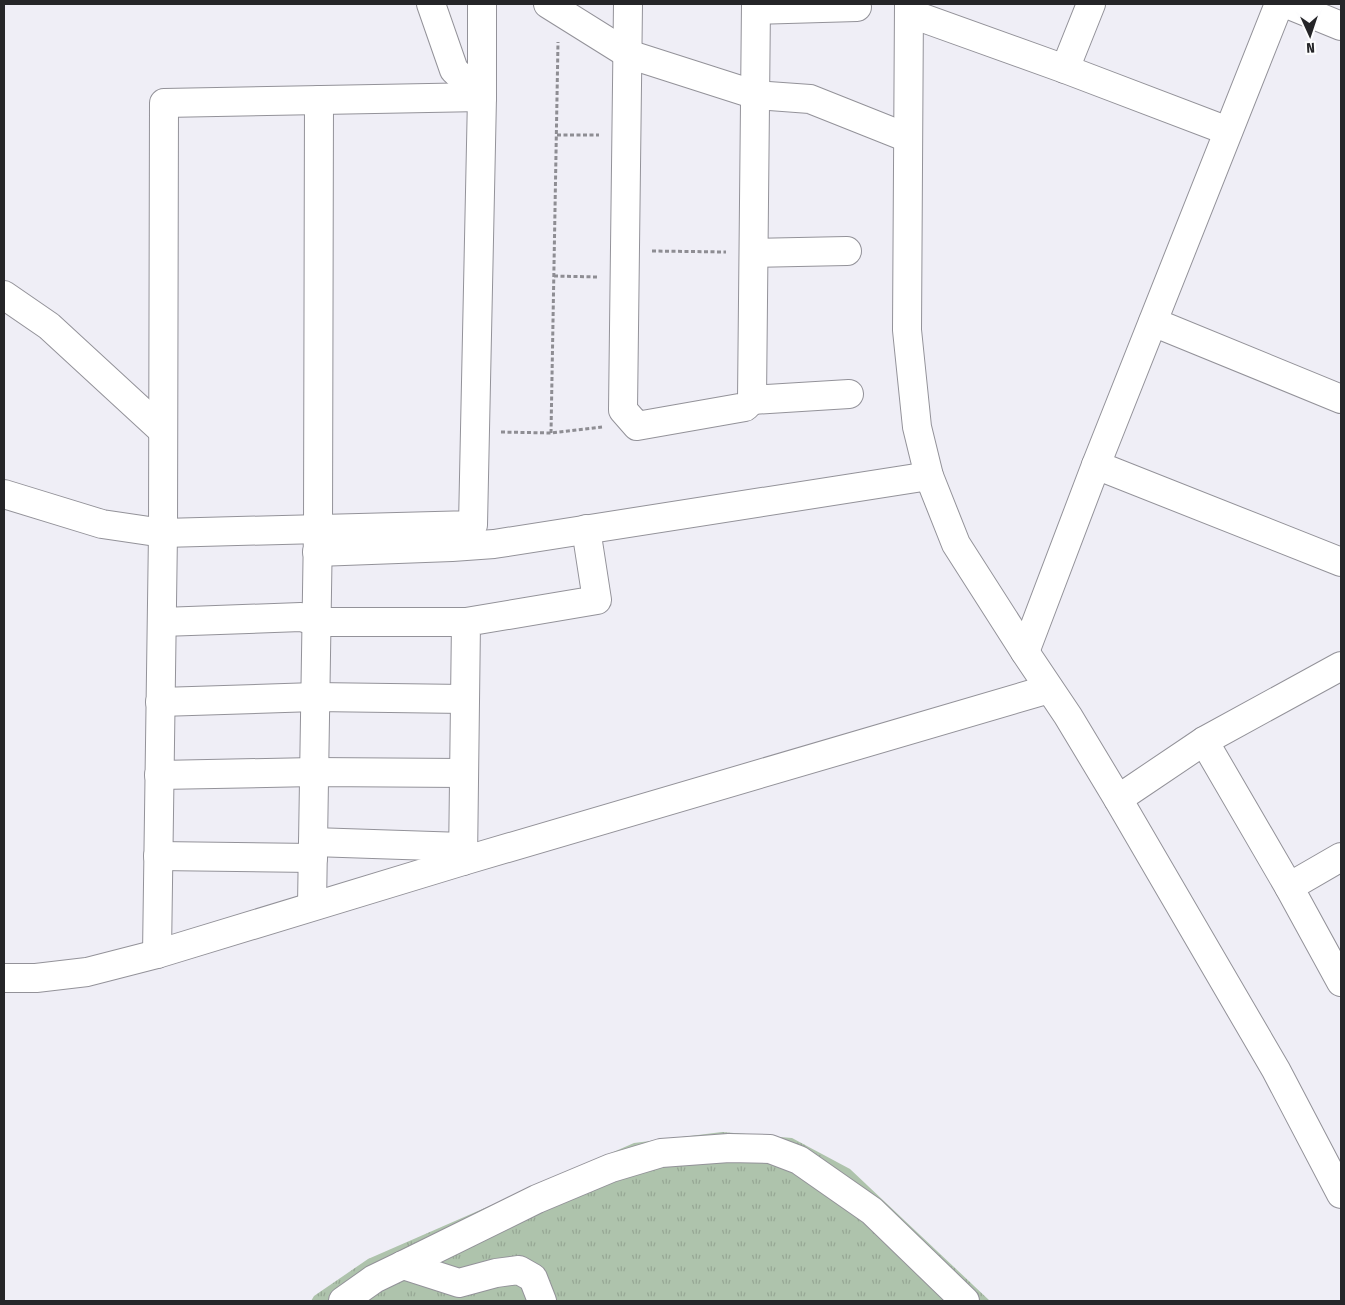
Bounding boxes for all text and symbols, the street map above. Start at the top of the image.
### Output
north arrow [1285,10,1335,60]
text: N [1306,39,1315,56]

